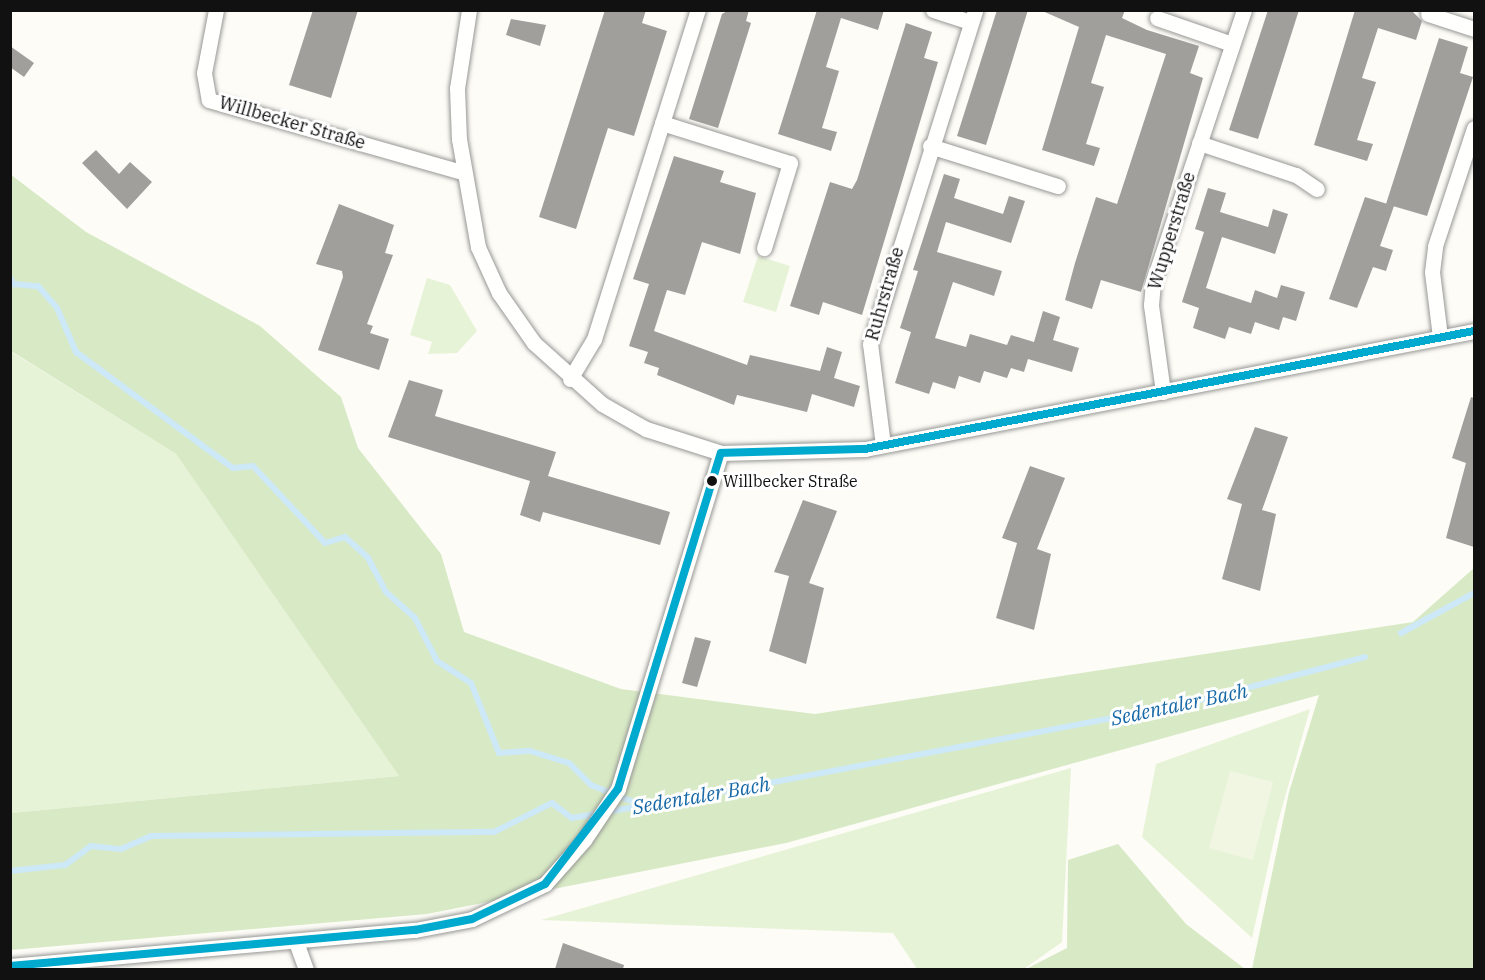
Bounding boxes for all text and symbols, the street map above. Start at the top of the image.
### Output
street label: Willbecker Straße [216,92,368,154]
street label: Wupperstraße [1144,169,1200,293]
street label: Ruhrstraße [861,245,909,343]
place label: Willbecker Straße [723,471,858,491]
marker: Willbecker Straße [706,475,718,487]
water label: Sedentaler Bach [1108,678,1250,730]
water label: Sedentaler Bach [630,771,772,819]

